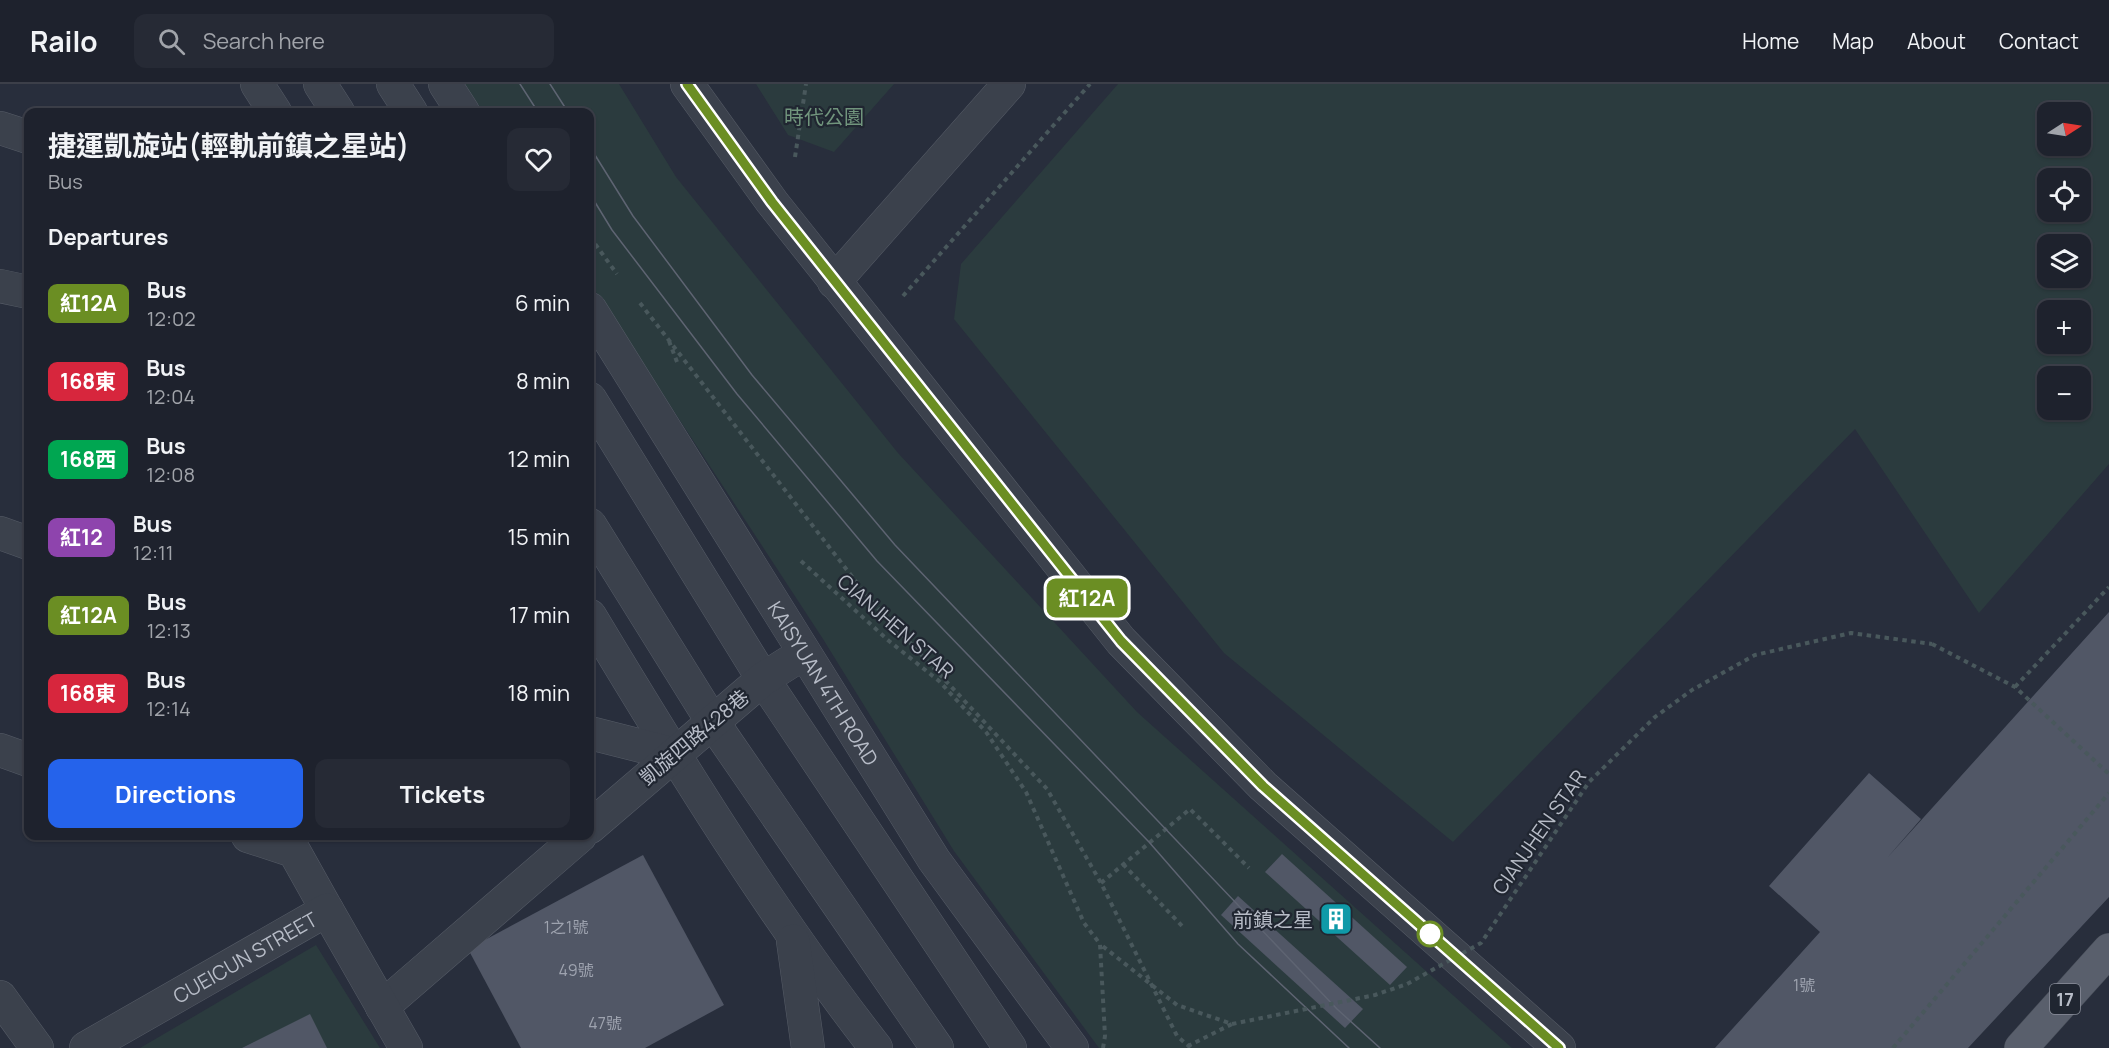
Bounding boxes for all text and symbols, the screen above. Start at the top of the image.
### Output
search box [134,14,554,68]
text: Railo [30,22,98,60]
icon: search [155,25,188,58]
text: Search here [203,26,325,56]
text: Home [1742,27,1799,55]
text: Map [1832,27,1874,55]
text: About [1907,27,1966,55]
text: Contact [1999,27,2079,55]
north arrow [2037,102,2091,156]
map controls [2037,102,2091,420]
park label: 時代公園 [784,103,864,130]
text: 捷運凱旋站(輕軌前鎮之星站) [48,126,409,164]
button: heart [507,128,570,191]
text: Bus [48,168,83,195]
button: locate [2037,168,2091,222]
text: Departures [48,222,168,252]
button: layers [2037,234,2091,288]
text: Bus [147,275,186,305]
text: 6 min [515,288,570,318]
text: 紅12A [60,289,117,317]
button: + [2037,300,2091,354]
text: 12:02 [147,305,196,332]
text: Bus [146,353,186,383]
text: 8 min [516,366,570,396]
button: − [2037,366,2091,420]
text: 168東 [60,367,116,395]
text: 12:04 [146,383,195,410]
text: Bus [146,431,186,461]
text: 12 min [508,444,570,474]
text: 168西 [60,445,116,473]
text: 12:08 [146,461,195,488]
text: Bus [133,509,172,539]
text: 15 min [507,522,570,552]
text: 紅12 [60,523,103,551]
text: 12:11 [133,539,174,566]
street label: CIANJHEN STAR [832,568,960,684]
line badge: 紅12A [1045,578,1129,618]
text: 紅12A [1059,584,1115,612]
text: Bus [147,587,186,617]
street label: KAISYUAN 4TH ROAD [762,596,885,770]
text: 17 min [509,600,570,630]
text: 紅12A [60,601,117,629]
text: 12:13 [147,617,191,644]
text: Bus [146,665,186,695]
text: 18 min [507,678,570,708]
text: 168東 [60,679,116,707]
street label: 凱旋四路428巷 [634,683,754,791]
text: 12:14 [146,695,191,722]
button: Directions [48,759,303,828]
button: Tickets [315,759,570,828]
street label: CIANJHEN STAR [1486,764,1592,900]
building icon: 前鎮之星 [1318,901,1354,937]
street label: CUEICUN STREET [168,905,322,1009]
place label: 前鎮之星 [1233,906,1313,933]
house number: 1之1號 [544,916,588,938]
unlabelled marker [1417,921,1443,947]
house number: 49號 [558,959,594,981]
house number: 1號 [1793,974,1815,996]
road number: 17 [2050,984,2080,1014]
house number: 47號 [588,1012,622,1034]

